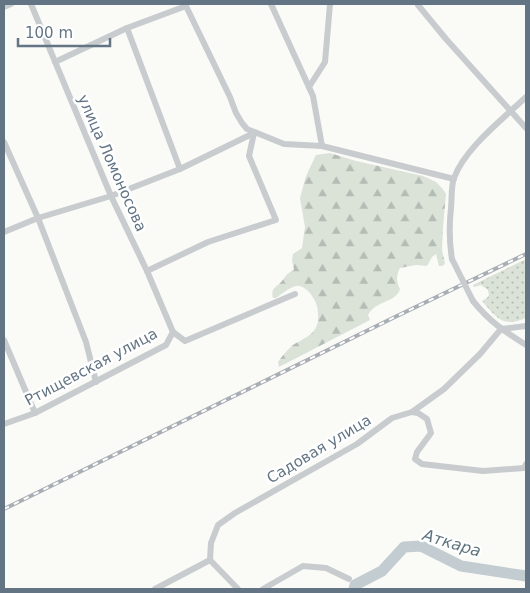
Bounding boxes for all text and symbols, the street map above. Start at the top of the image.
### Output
scale bar [18,15,110,47]
text: 100 m [25,24,73,42]
street label: улица Ломоносова [74,92,150,234]
street label: Ртищевская улица [22,324,160,410]
street label: Садовая улица [264,411,374,487]
water label: Аткара [420,525,483,561]

